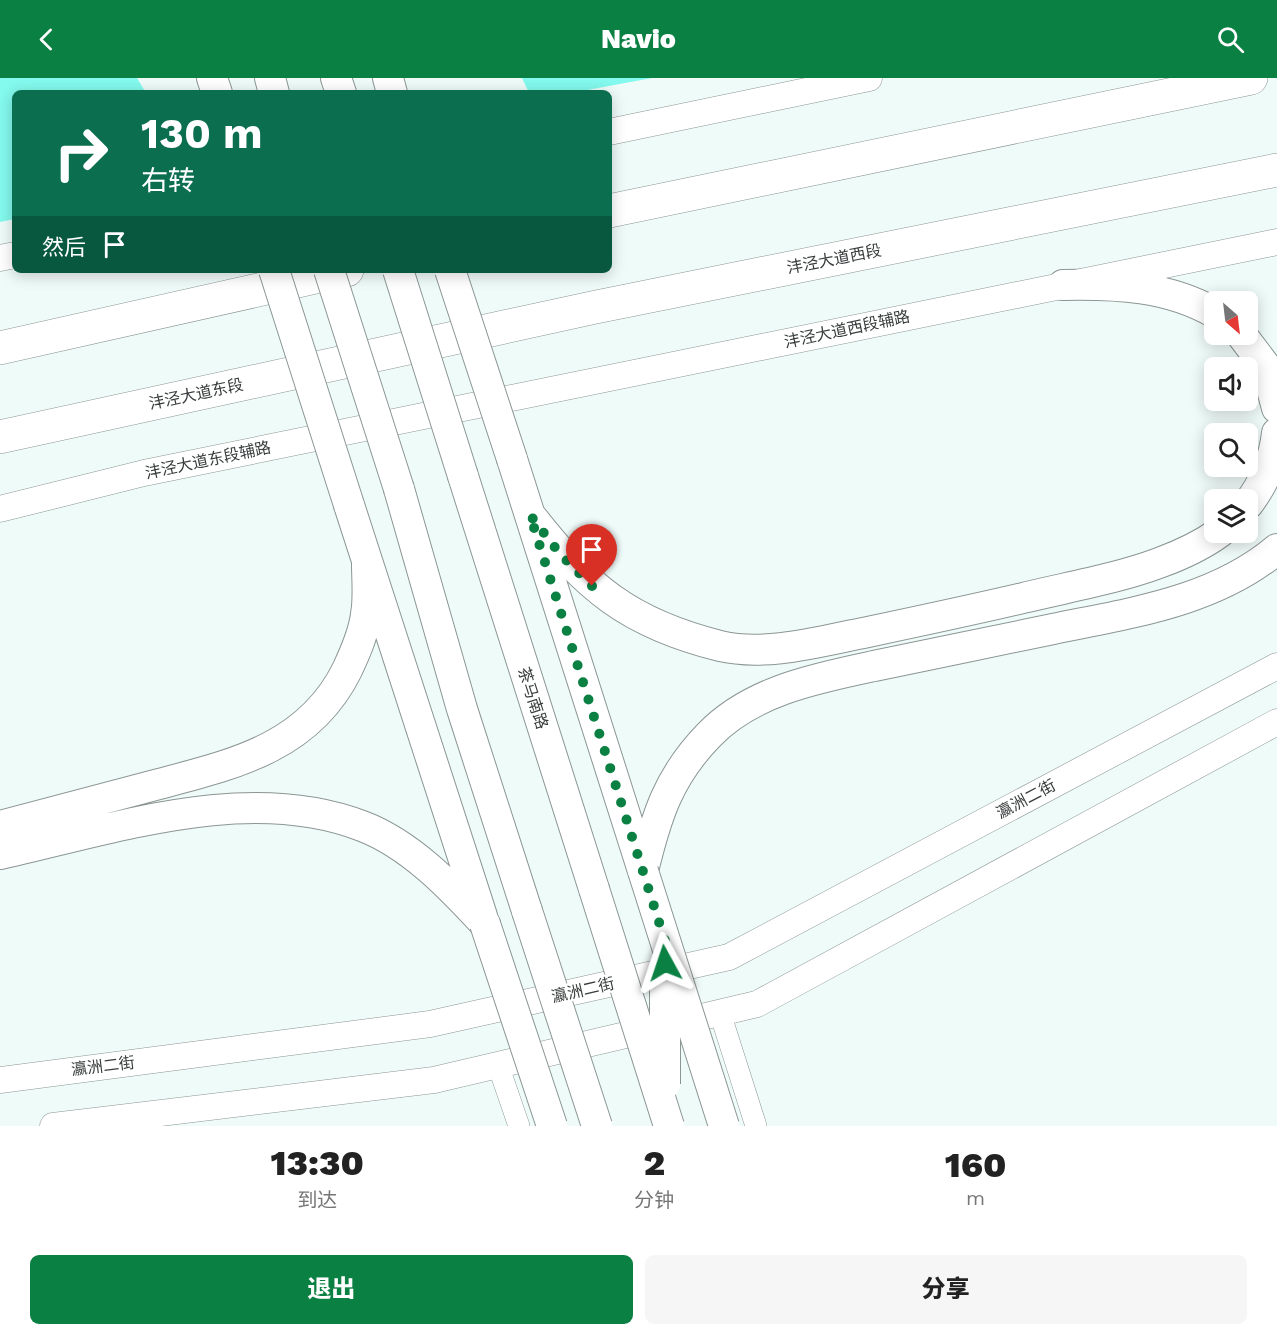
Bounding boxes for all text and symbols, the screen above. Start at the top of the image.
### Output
icon: back [30,23,63,56]
text: Navio [601,23,676,55]
icon: search [1214,23,1247,56]
text: 130 m [141,109,263,158]
icon: right [42,114,120,192]
text: 右转 [141,165,195,197]
icon: arrive [98,228,131,261]
text: 然后 [42,235,86,260]
street label: 沣泾大道西段 [785,241,883,277]
north arrow [1204,291,1258,345]
map controls [1204,291,1258,543]
street label: 沣泾大道西段辅路 [782,306,912,352]
button: sound [1204,357,1258,411]
street label: 沣泾大道东段 [147,375,245,413]
button: search [1204,423,1258,477]
street label: 沣泾大道东段辅路 [143,437,273,483]
button: layers [1204,489,1258,543]
pin [566,524,617,586]
icon: arrive [575,533,608,566]
street label: 茶马南路 [514,665,552,731]
street label: 瀛洲二街 [993,776,1059,822]
position arrow [633,931,697,995]
street label: 瀛洲二街 [550,974,616,1006]
street label: 瀛洲二街 [70,1053,136,1079]
text: 13:30 [270,1142,364,1184]
text: 2 [643,1142,665,1184]
text: 160 [945,1144,1007,1186]
text: m [966,1186,985,1210]
text: 到达 [297,1188,337,1212]
text: 分钟 [634,1188,674,1212]
button: 退出 [30,1255,633,1324]
button: 分享 [645,1255,1247,1324]

